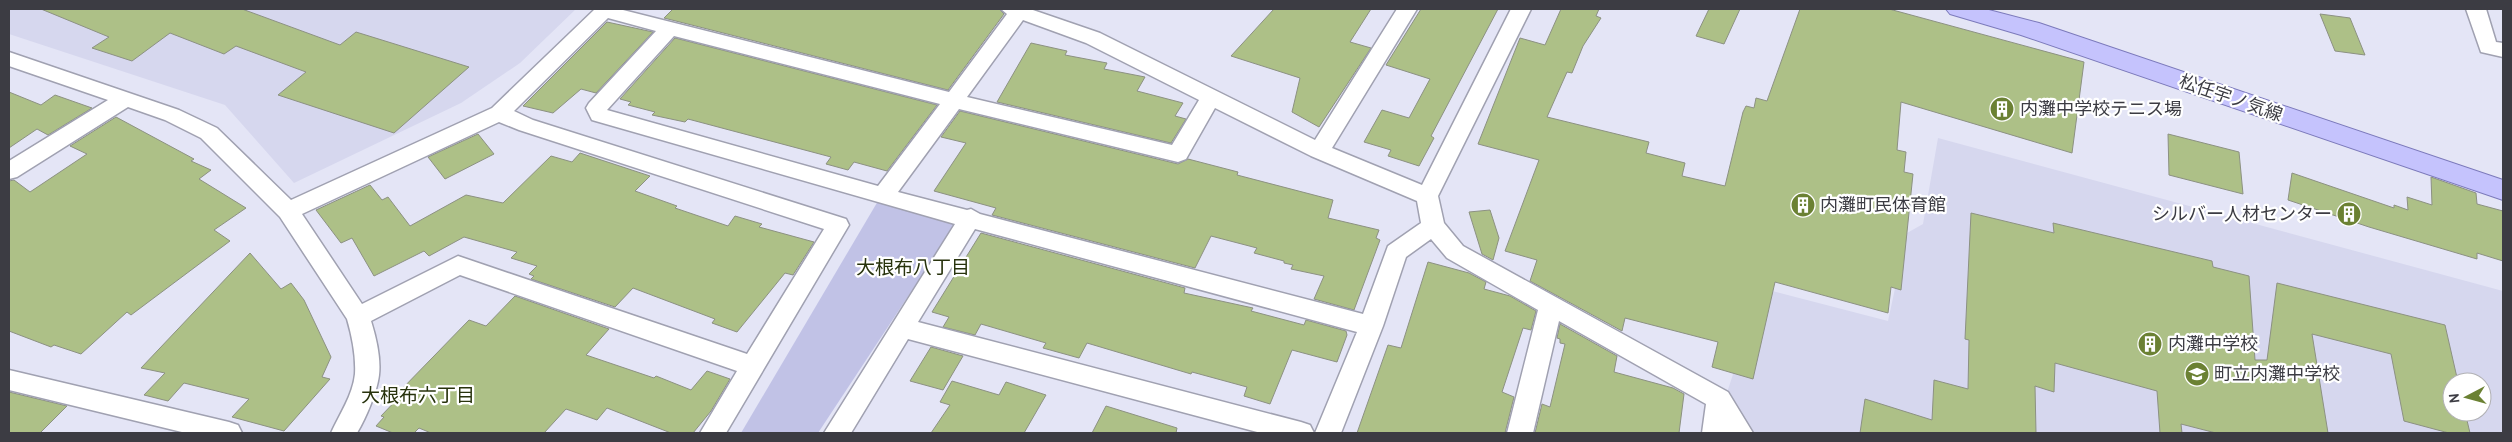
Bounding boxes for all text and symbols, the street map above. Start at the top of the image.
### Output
street label: 松任宇ノ気線 [2176,71,2285,128]
building icon: 内灘中学校テニス場 [1989,96,2015,122]
place label: 内灘中学校テニス場 [2020,99,2182,122]
building icon: 内灘町民体育館 [1790,192,1816,218]
place label: 内灘町民体育館 [1820,195,1946,218]
building icon: シルバー人材センター [2336,201,2362,227]
place label: シルバー人材センター [2152,204,2332,227]
district label: 大根布八丁目 [856,257,970,281]
building icon: 内灘中学校 [2137,331,2163,357]
place label: 内灘中学校 [2168,334,2258,357]
school or university icon: 町立内灘中学校 [2184,361,2210,387]
place label: 町立内灘中学校 [2214,364,2340,387]
north arrow [2442,372,2492,422]
district label: 大根布六丁目 [361,385,475,409]
text: N [2447,392,2465,404]

